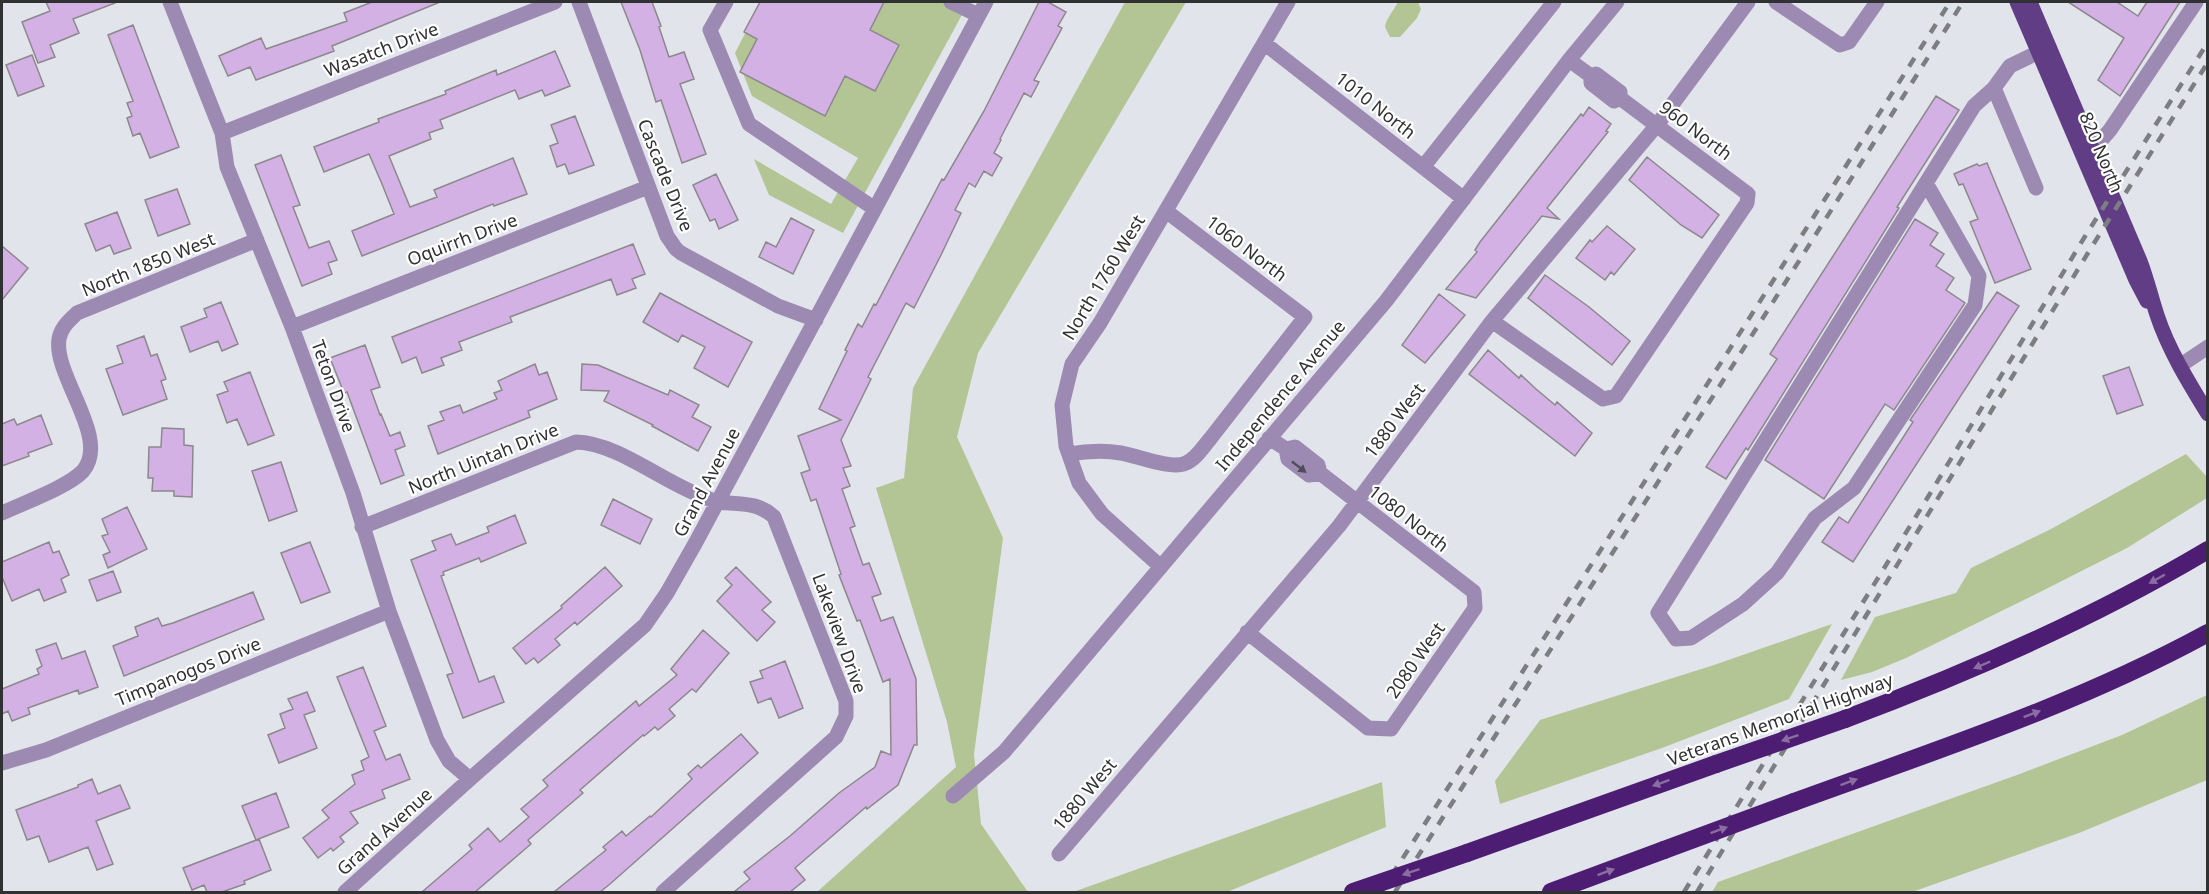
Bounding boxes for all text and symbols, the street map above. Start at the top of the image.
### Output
street label: Wasatch Drive [320,16,442,82]
street label: 1010 North [1331,66,1421,144]
street label: 960 North [1655,95,1737,165]
street label: 820 North [2074,108,2130,196]
street label: Cascade Drive [633,115,699,235]
street label: Oquirrh Drive [404,207,520,271]
street label: North 1760 West [1056,210,1150,344]
street label: 1060 North [1202,210,1292,286]
street label: North 1850 West [78,226,219,302]
street label: Independence Avenue [1210,315,1350,475]
street label: Teton Drive [306,337,362,435]
street label: 1880 West [1358,377,1430,462]
street label: North Uintah Drive [404,417,562,499]
street label: Grand Avenue [667,423,745,541]
one-way arrow [1291,461,1307,474]
street label: 1080 North [1364,479,1454,557]
street label: Lakeview Drive [807,570,873,696]
one-way arrow [2148,574,2165,584]
street label: 2080 West [1380,617,1450,703]
street label: Timpanogos Drive [112,631,264,711]
one-way arrow [1973,661,1991,671]
street label: Veterans Memorial Highway [1664,667,1897,771]
one-way arrow [2023,709,2041,719]
one-way arrow [1781,734,1799,744]
street label: 1880 West [1047,752,1122,835]
one-way arrow [1840,777,1858,786]
one-way arrow [1652,779,1670,789]
street label: Grand Avenue [331,782,437,880]
one-way arrow [1710,825,1728,834]
one-way arrow [1402,867,1420,877]
one-way arrow [1597,867,1615,877]

